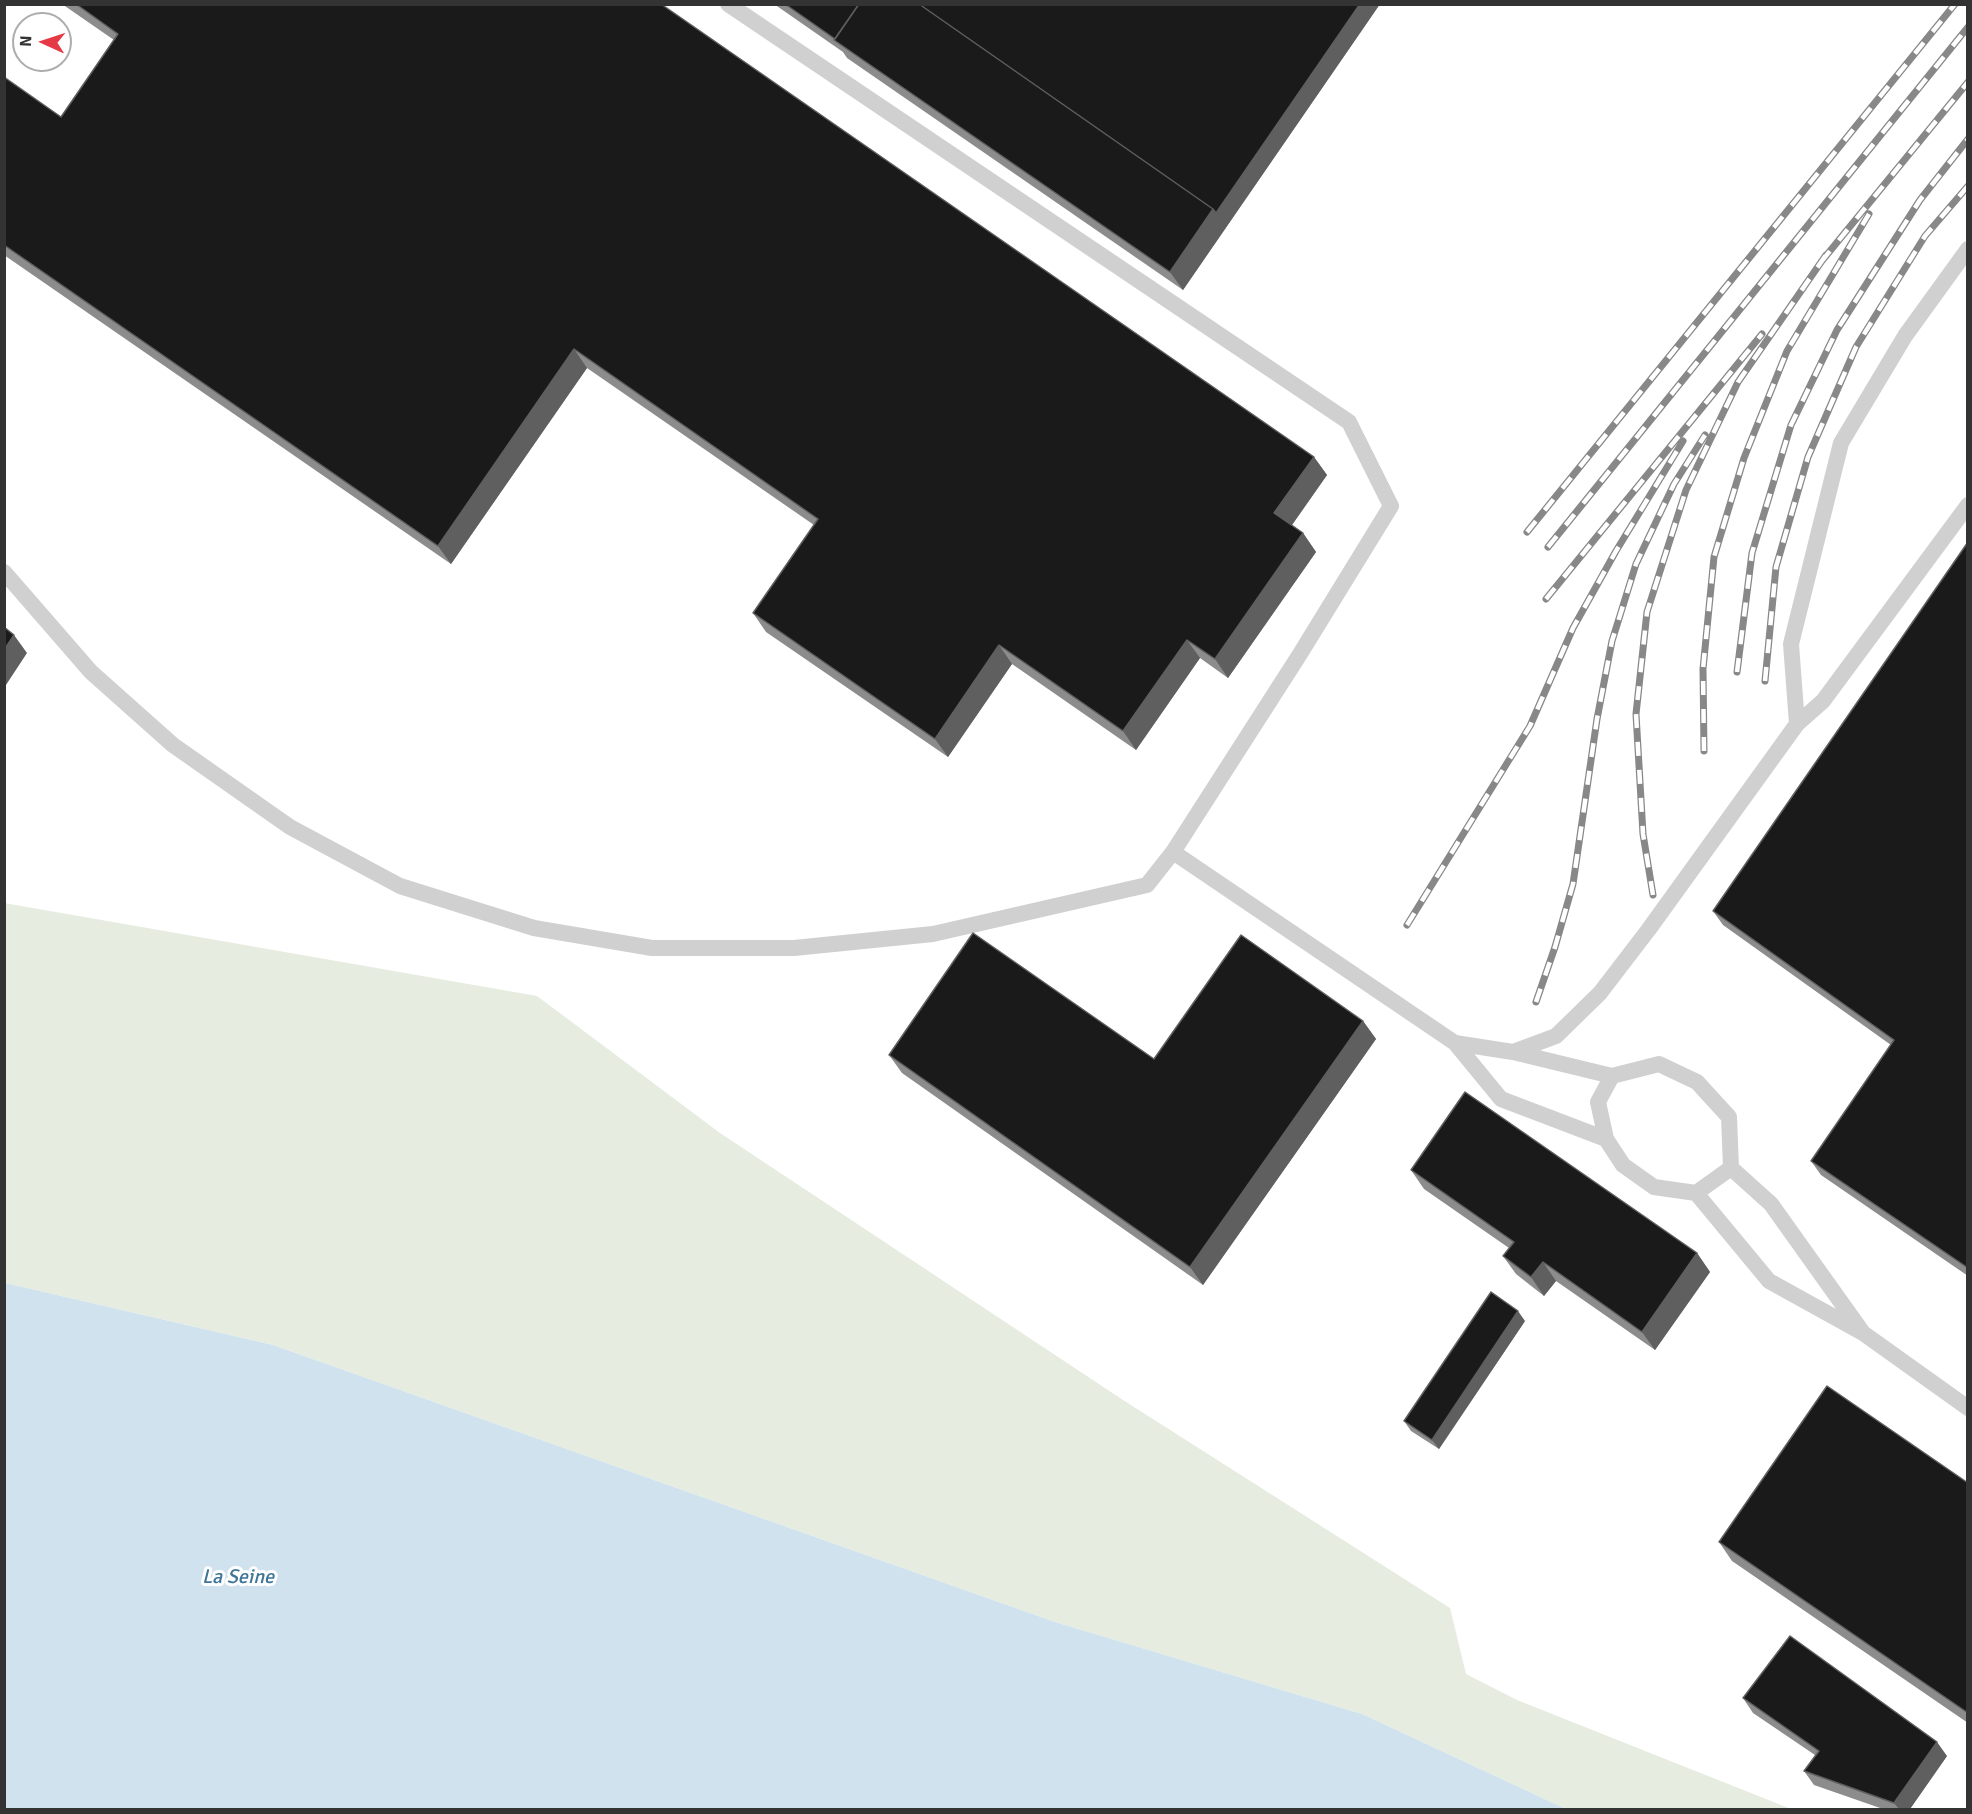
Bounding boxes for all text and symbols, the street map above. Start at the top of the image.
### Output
north arrow [12,12,72,72]
text: N [16,35,36,47]
water label: La Seine [202,1566,274,1590]

